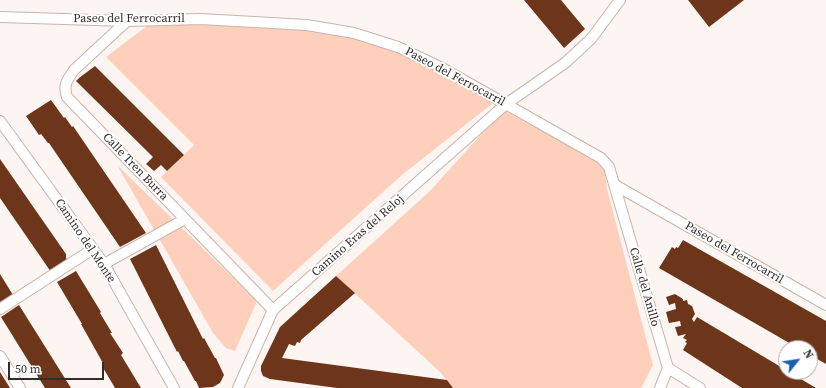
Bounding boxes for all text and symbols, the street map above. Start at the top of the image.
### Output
street label: Paseo del Ferrocarril [73,12,185,26]
street label: Paseo del Ferrocarril [402,44,508,110]
street label: Calle Tren Burra [99,130,171,204]
street label: Camino Eras del Reloj [309,192,407,280]
street label: Camino del Monte [52,196,118,286]
street label: Paseo del Ferrocarril [682,219,786,287]
street label: Calle del Anillo [626,246,662,328]
north arrow [778,340,818,380]
text: N [799,347,816,361]
scale bar [10,354,106,380]
text: 50 m [15,361,41,377]

